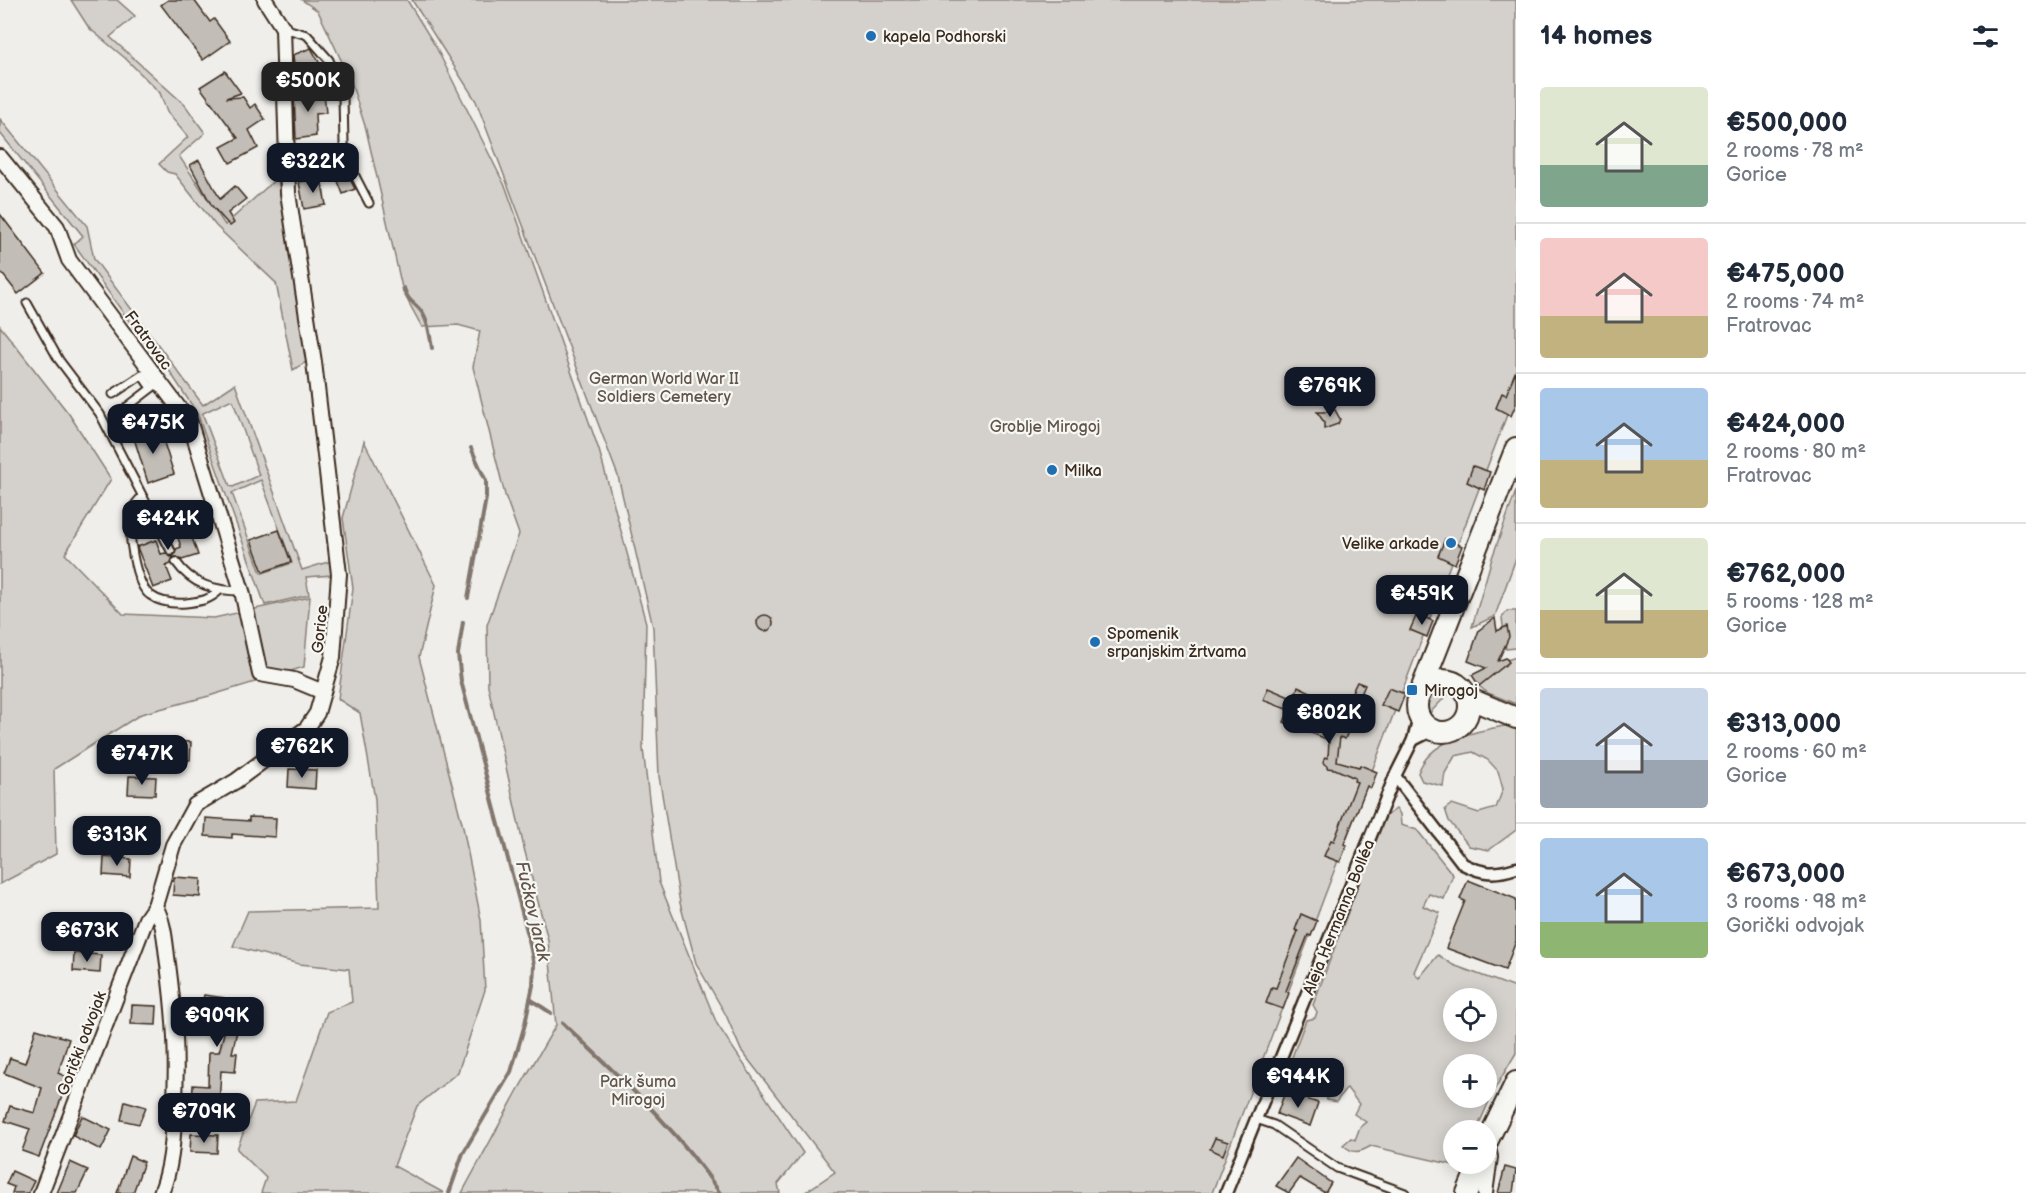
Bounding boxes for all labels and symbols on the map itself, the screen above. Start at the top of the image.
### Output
place label: kapela Podhorski [883,28,1006,47]
marker: kapela Podhorski [864,29,878,43]
pin: €500K [266,62,350,113]
pin: €322K [271,143,355,194]
street label: Fratrovac [120,308,176,374]
pin: €769K [1288,367,1372,418]
park label: German World War II Soldiers Cemetery [589,370,739,407]
pin: €475K [111,404,195,455]
park label: Groblje Mirogoj [990,418,1100,437]
place label: Milka [1064,462,1102,481]
marker: Milka [1045,463,1059,477]
pin: €424K [126,500,210,551]
place label: Velike arkade [1342,535,1440,554]
marker: Velike arkade [1444,536,1458,550]
pin: €459K [1380,575,1464,626]
street label: Gorice [309,603,333,654]
place label: Spomenik srpanjskim žrtvama [1107,625,1247,662]
marker: Spomenik srpanjskim žrtvama [1088,635,1102,649]
place label: Mirogoj [1424,682,1478,701]
marker: Mirogoj [1405,683,1419,697]
pin: €802K [1287,694,1371,745]
pin: €762K [260,728,344,779]
pin: €747K [100,735,184,786]
pin: €313K [75,816,159,867]
street label: Aleja Hermanna Bolléa [1299,837,1379,998]
water label: Fučkov jarak [511,859,555,965]
pin: €673K [45,912,129,963]
street label: Gorički odvojak [54,988,111,1098]
pin: €909K [175,997,259,1048]
pin: €944K [1256,1058,1340,1109]
park label: Park šuma Mirogoj [600,1073,676,1110]
pin: €709K [162,1093,246,1144]

